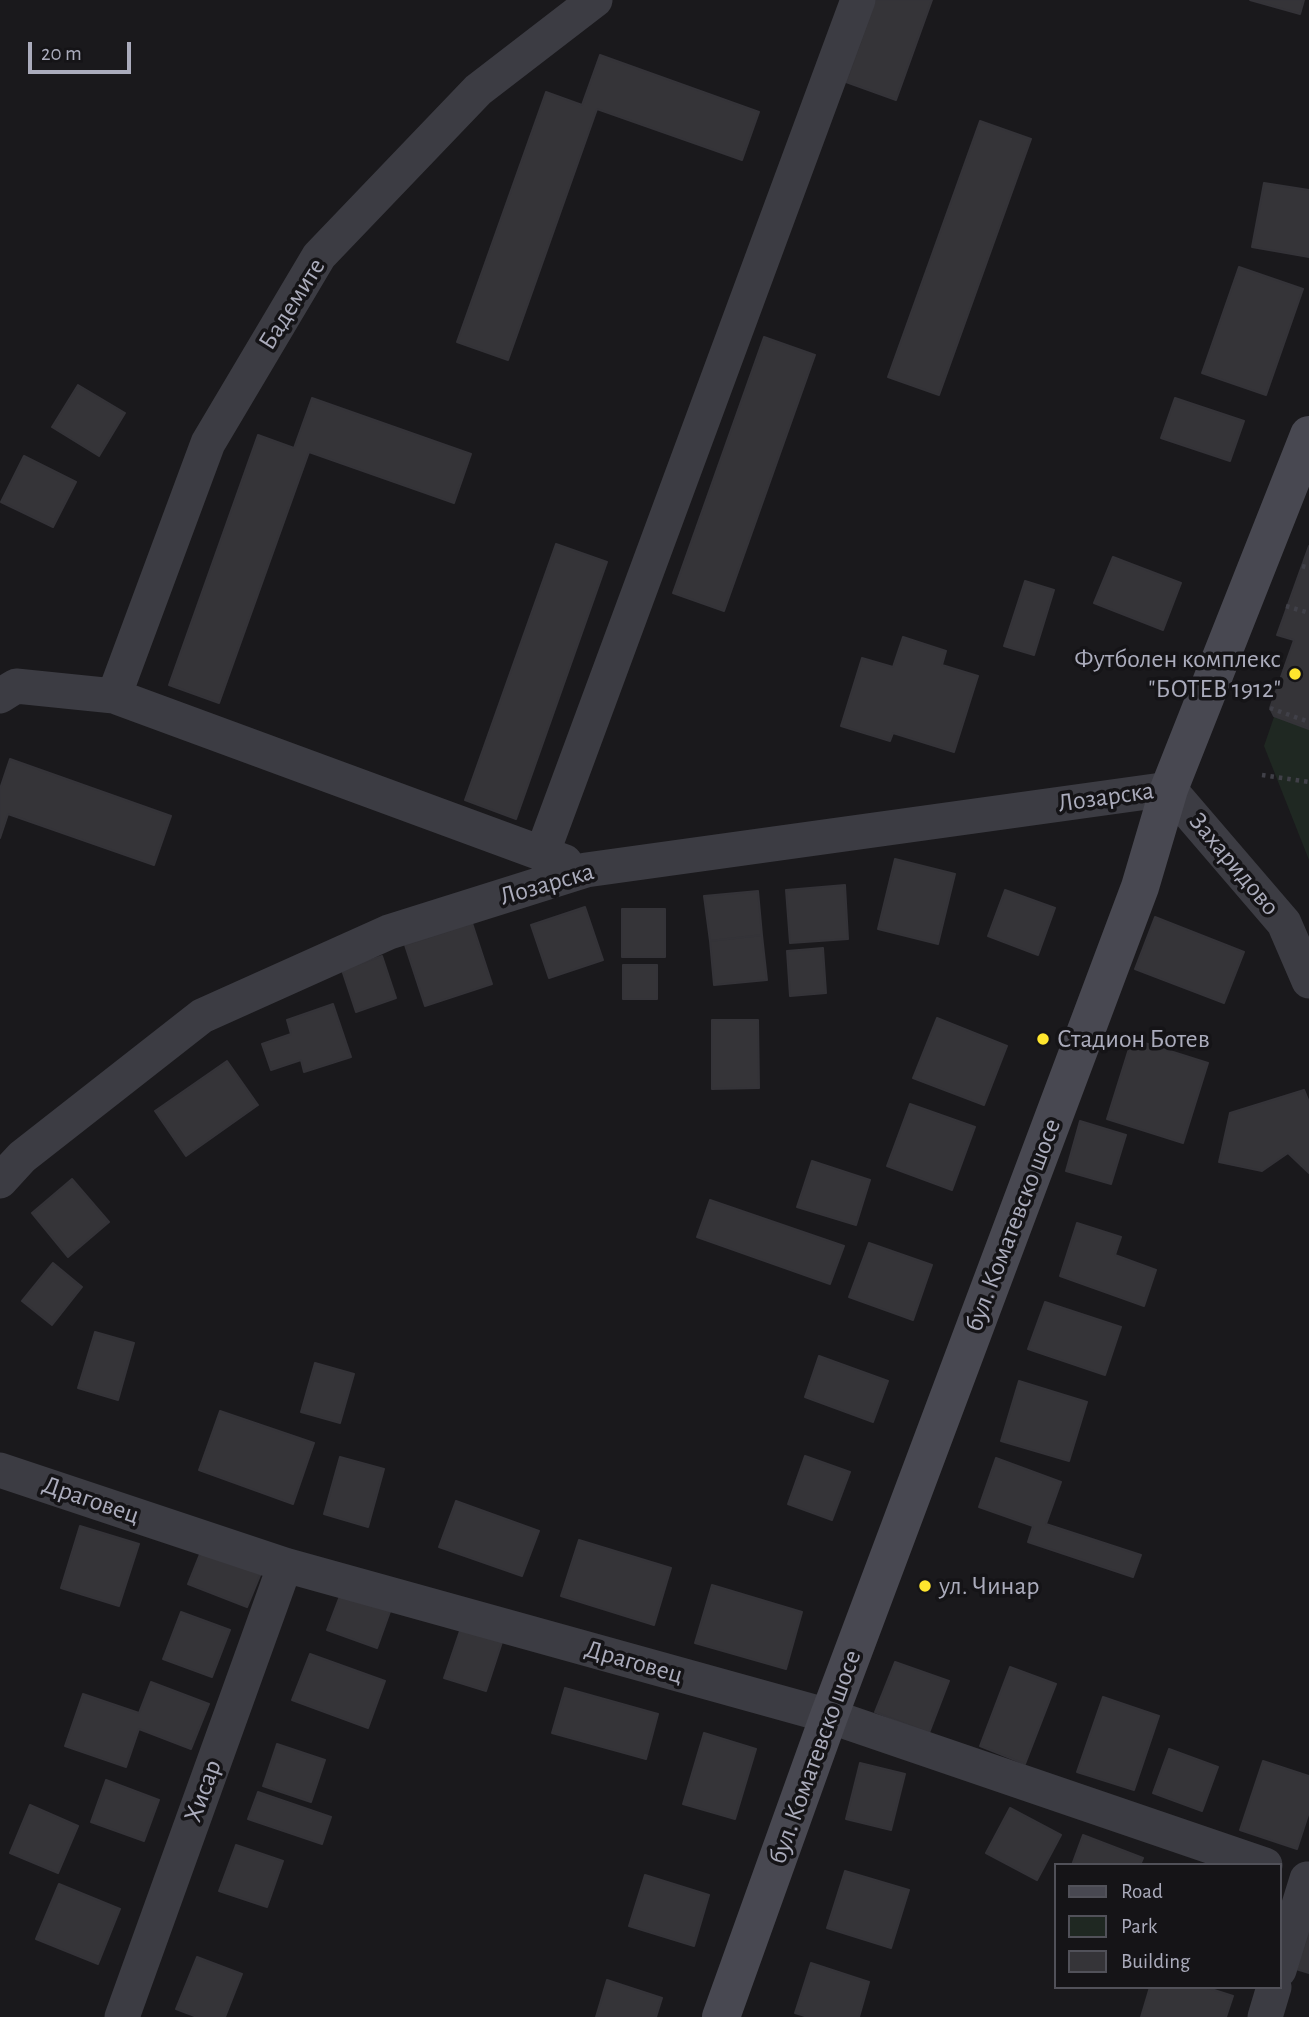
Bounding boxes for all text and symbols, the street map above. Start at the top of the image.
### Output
scale bar [32,28,135,72]
text: 20 m [41,43,82,64]
street label: Бадемите [252,252,332,356]
place label: Футболен комплекс "БОТЕВ 1912" [1074,643,1281,704]
marker: Футболен комплекс "БОТЕВ 1912" [1287,666,1303,682]
street label: Лозарска [1056,775,1156,819]
street label: Захаридово [1182,806,1286,922]
street label: Лозарска [496,856,598,912]
place label: Стадион Ботев [1057,1023,1210,1055]
marker: Стадион Ботев [1035,1031,1051,1047]
street label: бул. Коматевско шосе [958,1114,1068,1336]
street label: Драговец [38,1469,144,1531]
place label: ул. Чинар [939,1570,1040,1602]
marker: ул. Чинар [917,1578,933,1594]
street label: Драговец [581,1633,687,1691]
street label: бул. Коматевско шосе [762,1646,868,1868]
street label: Хисар [177,1755,229,1827]
legend [1054,1863,1281,1989]
text: Road [1121,1881,1163,1902]
text: Park [1121,1916,1157,1937]
text: Building [1121,1951,1190,1972]

